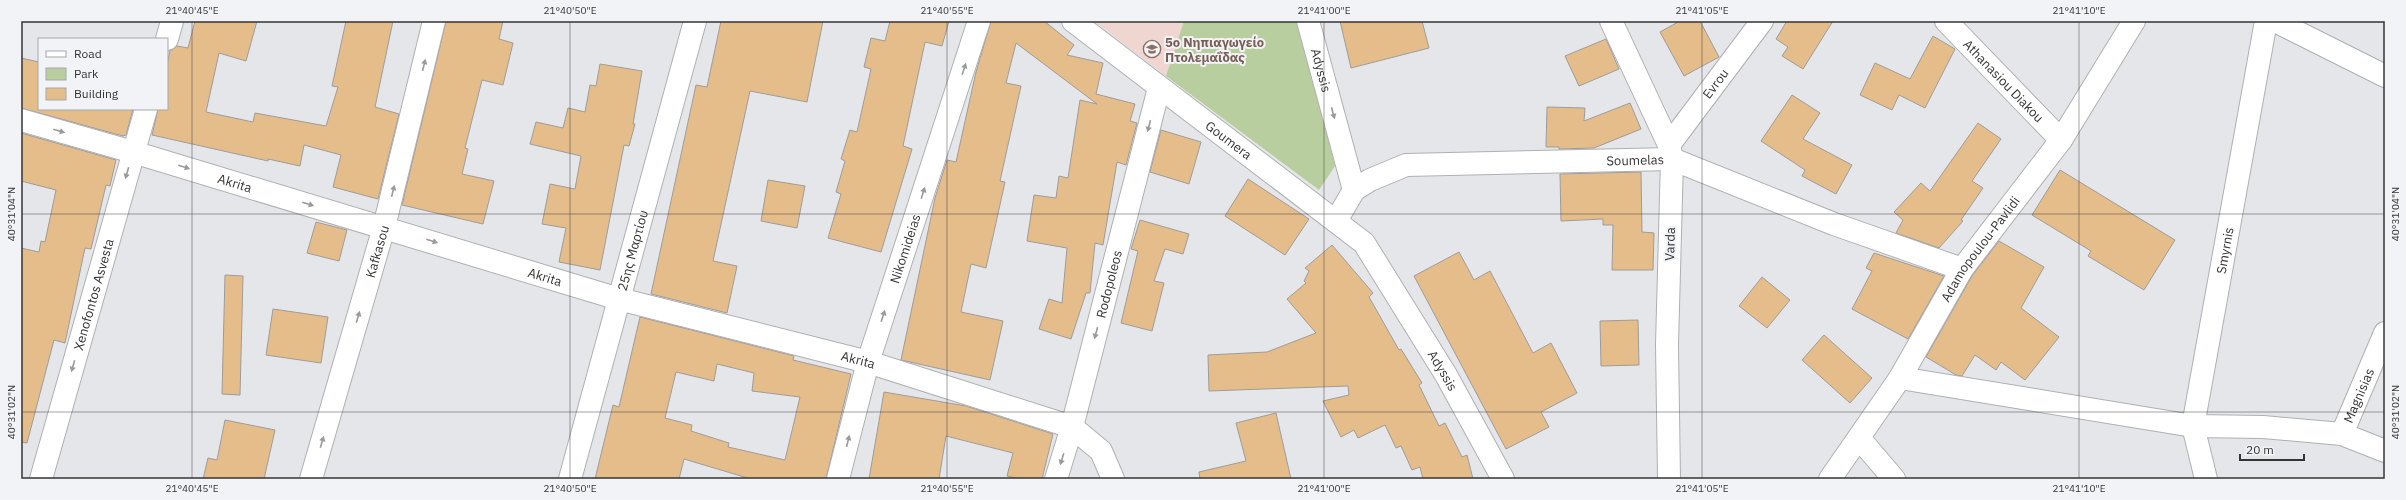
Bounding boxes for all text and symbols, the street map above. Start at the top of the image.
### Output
text: 21°40'45"E [165,4,219,17]
text: 21°40'50"E [543,4,597,17]
text: 21°40'55"E [920,4,974,17]
text: 21°41'00"E [1297,4,1351,17]
text: 21°41'05"E [1675,4,1729,17]
text: 21°41'10"E [2052,4,2106,17]
place label: 5ο Νηπιαγωγείο Πτολεμαΐδας [1165,34,1264,66]
street label: Athanasiou Diakou [1960,36,2048,126]
legend [38,38,168,110]
school or university icon: 5ο Νηπιαγωγείο Πτολεμαΐδας [1142,39,1162,59]
text: Road [74,46,102,61]
street label: Adyssis [1307,46,1335,94]
one-way arrow [421,59,427,71]
one-way arrow [961,63,967,75]
street label: Evrou [1698,65,1732,102]
text: Park [74,66,99,81]
text: Building [74,86,119,101]
one-way arrow [1330,107,1336,119]
street label: Goumera [1202,117,1255,163]
one-way arrow [1146,120,1152,132]
one-way arrow [53,128,65,134]
street label: Soumelas [1606,151,1664,169]
one-way arrow [178,164,190,170]
one-way arrow [124,168,130,180]
street label: Akrita [216,170,254,196]
one-way arrow [390,185,396,197]
one-way arrow [921,186,927,198]
text: 40°31'04"N [5,187,18,241]
text: 40°31'04"N [2389,187,2402,241]
street label: Adamopoulou-Pavlidi [1937,193,2023,305]
one-way arrow [302,201,314,207]
street label: 25ης Μαρτίου [613,208,652,293]
street label: Nikomideias [886,212,924,286]
street label: Kafkasou [361,223,393,280]
street label: Smyrnis [2212,226,2237,275]
street label: Varda [1661,227,1679,261]
street label: Xenofontos Asvesta [69,236,117,352]
one-way arrow [427,239,439,245]
street label: Rodopoleos [1092,248,1126,320]
street label: Akrita [526,263,564,290]
one-way arrow [355,310,361,322]
one-way arrow [880,310,886,322]
one-way arrow [1093,327,1099,339]
street label: Akrita [839,347,878,372]
street label: Adyssis [1424,347,1462,394]
one-way arrow [70,360,76,372]
street label: Magnisias [2339,365,2378,425]
text: 40°31'02"N [5,385,18,439]
text: 40°31'02"N [2389,385,2402,439]
one-way arrow [319,435,325,447]
one-way arrow [845,435,851,447]
scale bar [2240,436,2304,462]
text: 20 m [2246,442,2274,457]
one-way arrow [1059,453,1065,465]
text: 21°40'45"E [165,482,219,495]
text: 21°40'50"E [543,482,597,495]
text: 21°40'55"E [920,482,974,495]
text: 21°41'00"E [1297,482,1351,495]
text: 21°41'05"E [1675,482,1729,495]
text: 21°41'10"E [2052,482,2106,495]

